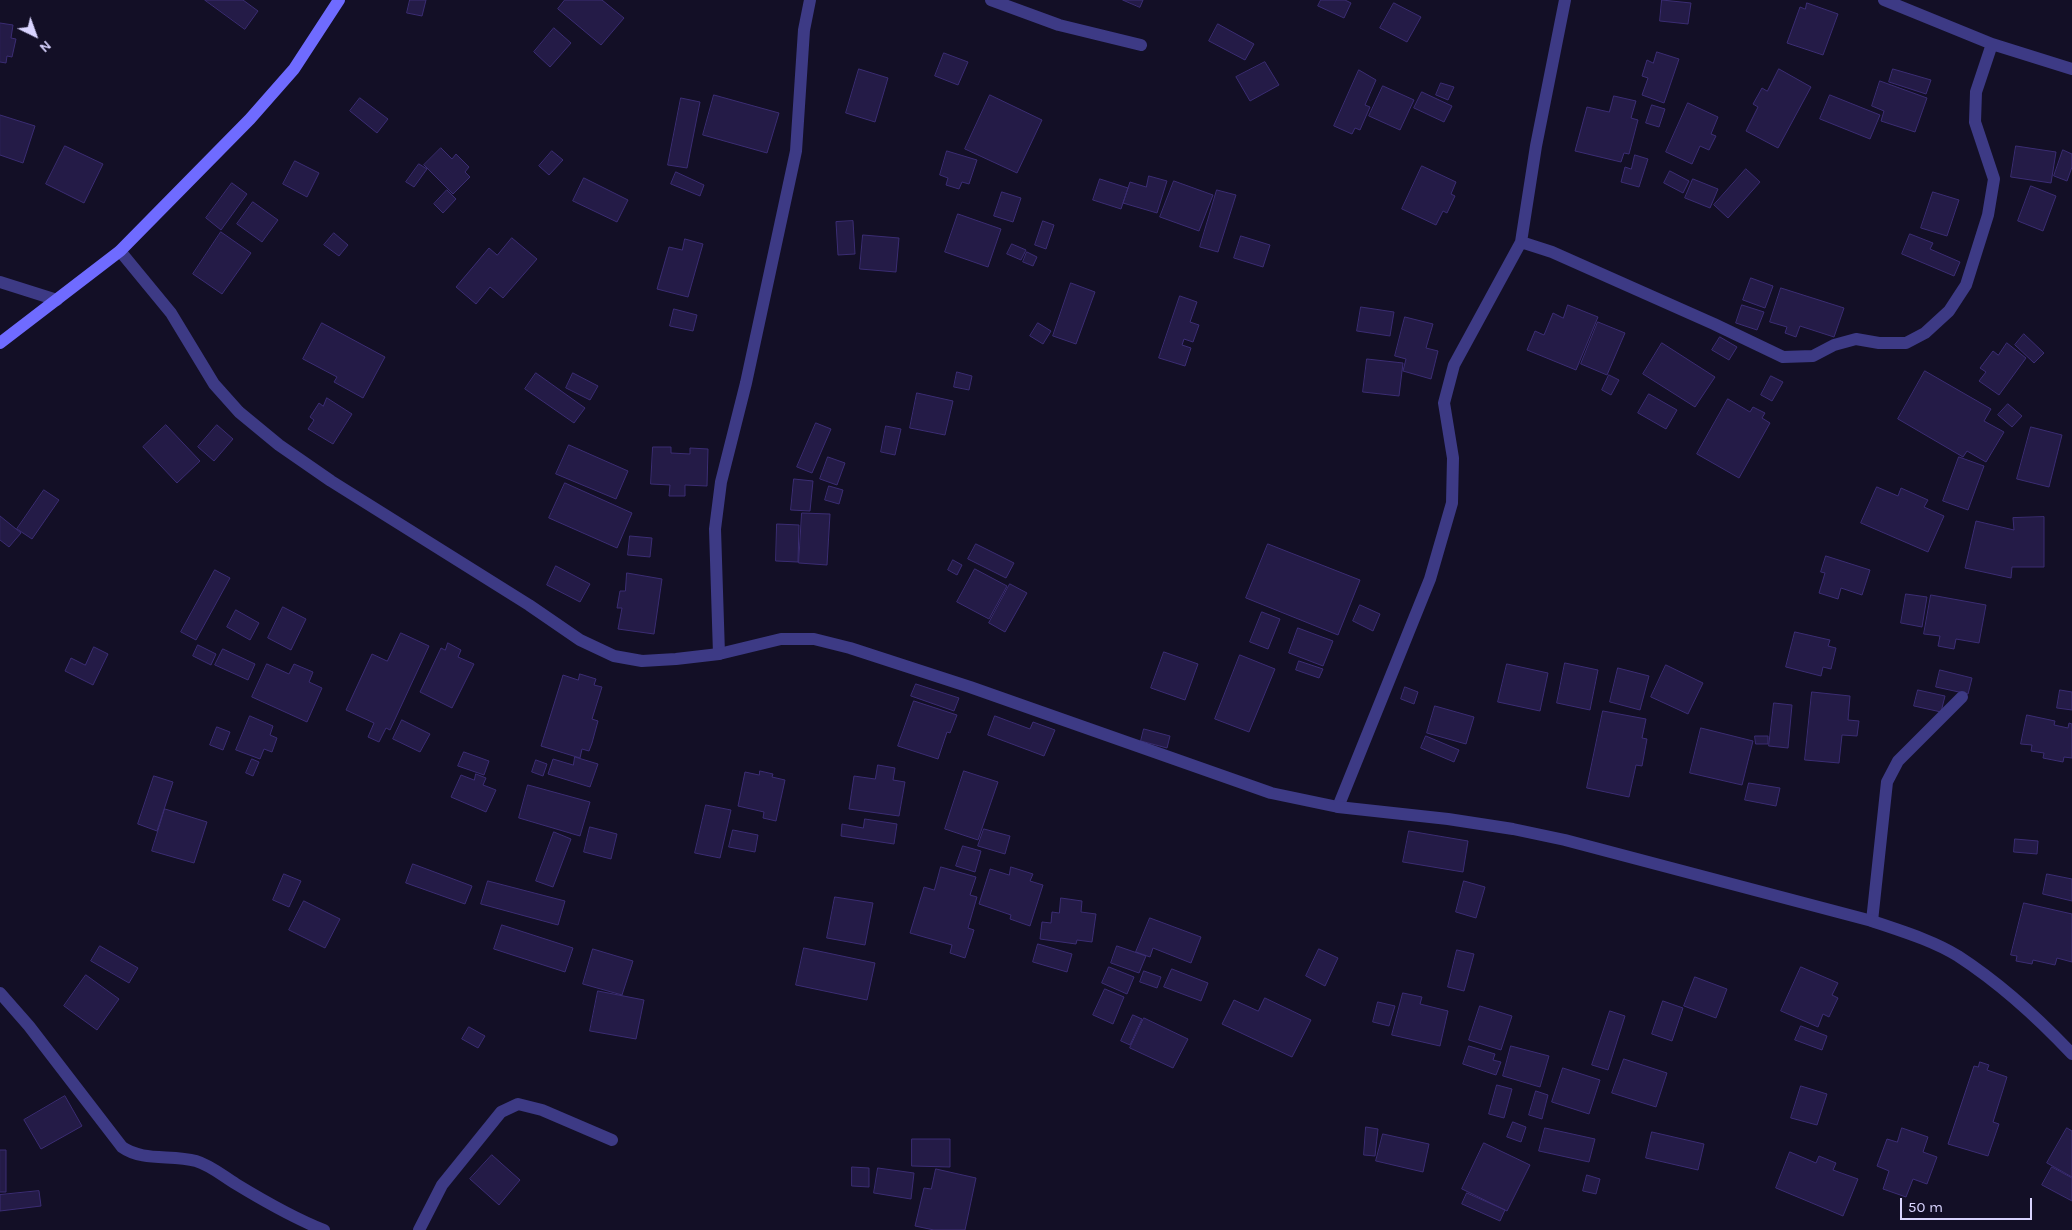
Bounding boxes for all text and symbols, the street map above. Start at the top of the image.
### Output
north arrow [10,10,60,60]
text: N [36,37,55,56]
scale bar [1902,1188,2034,1220]
text: 50 m [1908,1198,1943,1216]

